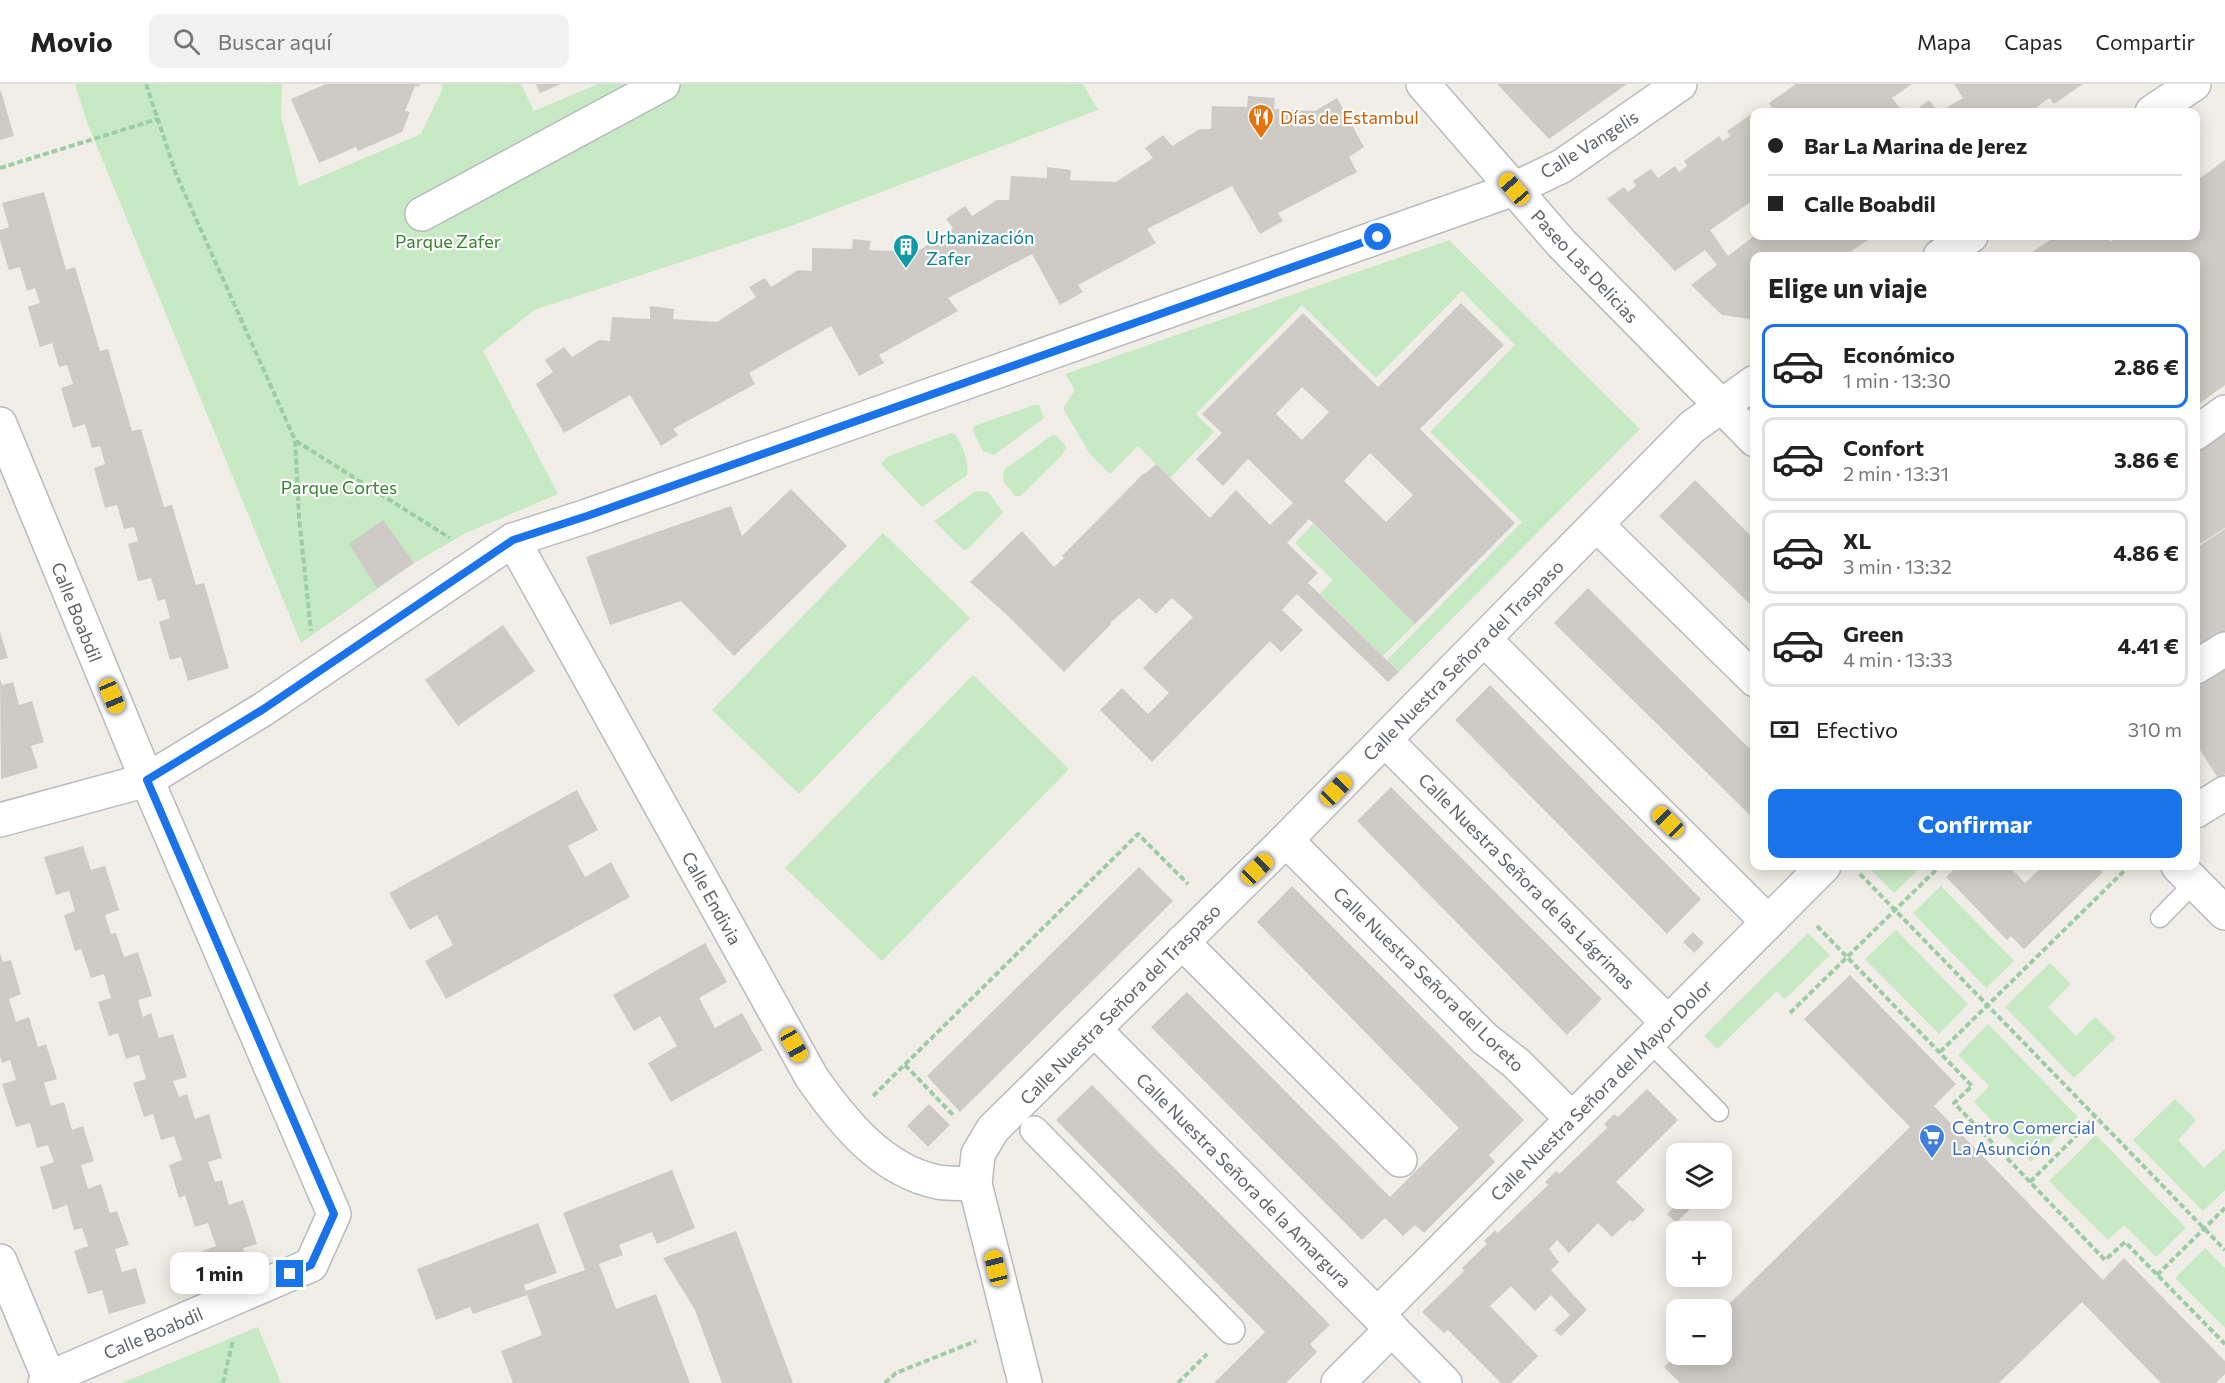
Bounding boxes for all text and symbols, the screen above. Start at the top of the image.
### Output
search box [149,14,569,68]
text: Movio [30,24,113,58]
icon: search [170,25,203,58]
text: Buscar aquí [218,28,332,55]
text: Mapa [1917,29,1971,54]
text: Capas [2004,29,2063,54]
text: Compartir [2096,29,2195,54]
restaurant icon: Días de Estambul [1246,102,1276,140]
street label: Calle Vangelis [1536,105,1642,183]
place label: Días de Estambul [1280,106,1419,128]
text: Bar La Marina de Jerez [1804,132,2027,159]
car [1495,170,1533,208]
text: Calle Boabdil [1804,190,1936,217]
street label: Paseo Las Delicias [1527,205,1643,327]
route start [1364,223,1391,250]
place label: Urbanización Zafer [926,226,1034,269]
park label: Parque Zafer [395,230,501,252]
building icon: Urbanización Zafer [891,232,921,270]
text: Elige un viaje [1768,271,1927,304]
icon: car [1771,339,1825,393]
text: Económico [1843,341,1955,368]
text: 2.86 € [2114,353,2179,380]
text: 1 min · 13:30 [1843,368,1951,392]
icon: car [1771,432,1825,486]
text: Confort [1843,434,1924,461]
text: 3.86 € [2114,446,2179,473]
text: 2 min · 13:31 [1843,461,1949,485]
park label: Parque Cortes [281,476,397,498]
icon: car [1771,525,1825,579]
text: XL [1843,527,1871,554]
text: 4.86 € [2113,539,2179,566]
text: 3 min · 13:32 [1843,554,1952,578]
street label: Calle Nuestra Señora del Traspaso [1358,555,1568,765]
street label: Calle Boabdil [47,559,107,665]
icon: car [1771,618,1825,672]
text: Green [1843,620,1904,647]
text: 4.41 € [2117,632,2179,659]
text: 4 min · 13:33 [1843,647,1953,671]
car [97,676,127,716]
icon: cash [1768,713,1801,746]
text: Efectivo [1816,716,1898,743]
text: 310 m [2128,717,2182,741]
street label: Calle Nuestra Señora de las Lágrimas [1414,768,1640,994]
car [1317,771,1355,809]
button: Confirmar [1768,789,2182,858]
car [1649,803,1687,841]
street label: Calle Endivia [677,848,747,948]
car [1238,850,1276,888]
street label: Calle Nuestra Señora del Loreto [1329,882,1529,1076]
street label: Calle Nuestra Señora del Traspaso [1015,899,1225,1109]
street label: Calle Nuestra Señora del Mayor Dolor [1486,975,1716,1205]
car [777,1025,811,1065]
street label: Calle Nuestra Señora de la Amargura [1132,1068,1356,1292]
place label: Centro Comercial La Asunción [1952,1116,2095,1159]
supermarket icon: Centro Comercial La Asunción [1917,1122,1947,1160]
map controls [1666,1143,1732,1365]
button: layers [1666,1143,1732,1209]
button: + [1666,1221,1732,1287]
car [983,1248,1009,1288]
callout: 1 min [170,1253,269,1295]
route end [276,1260,303,1287]
text: 1 min [196,1261,243,1285]
button: − [1666,1299,1732,1365]
street label: Calle Boabdil [100,1302,206,1364]

